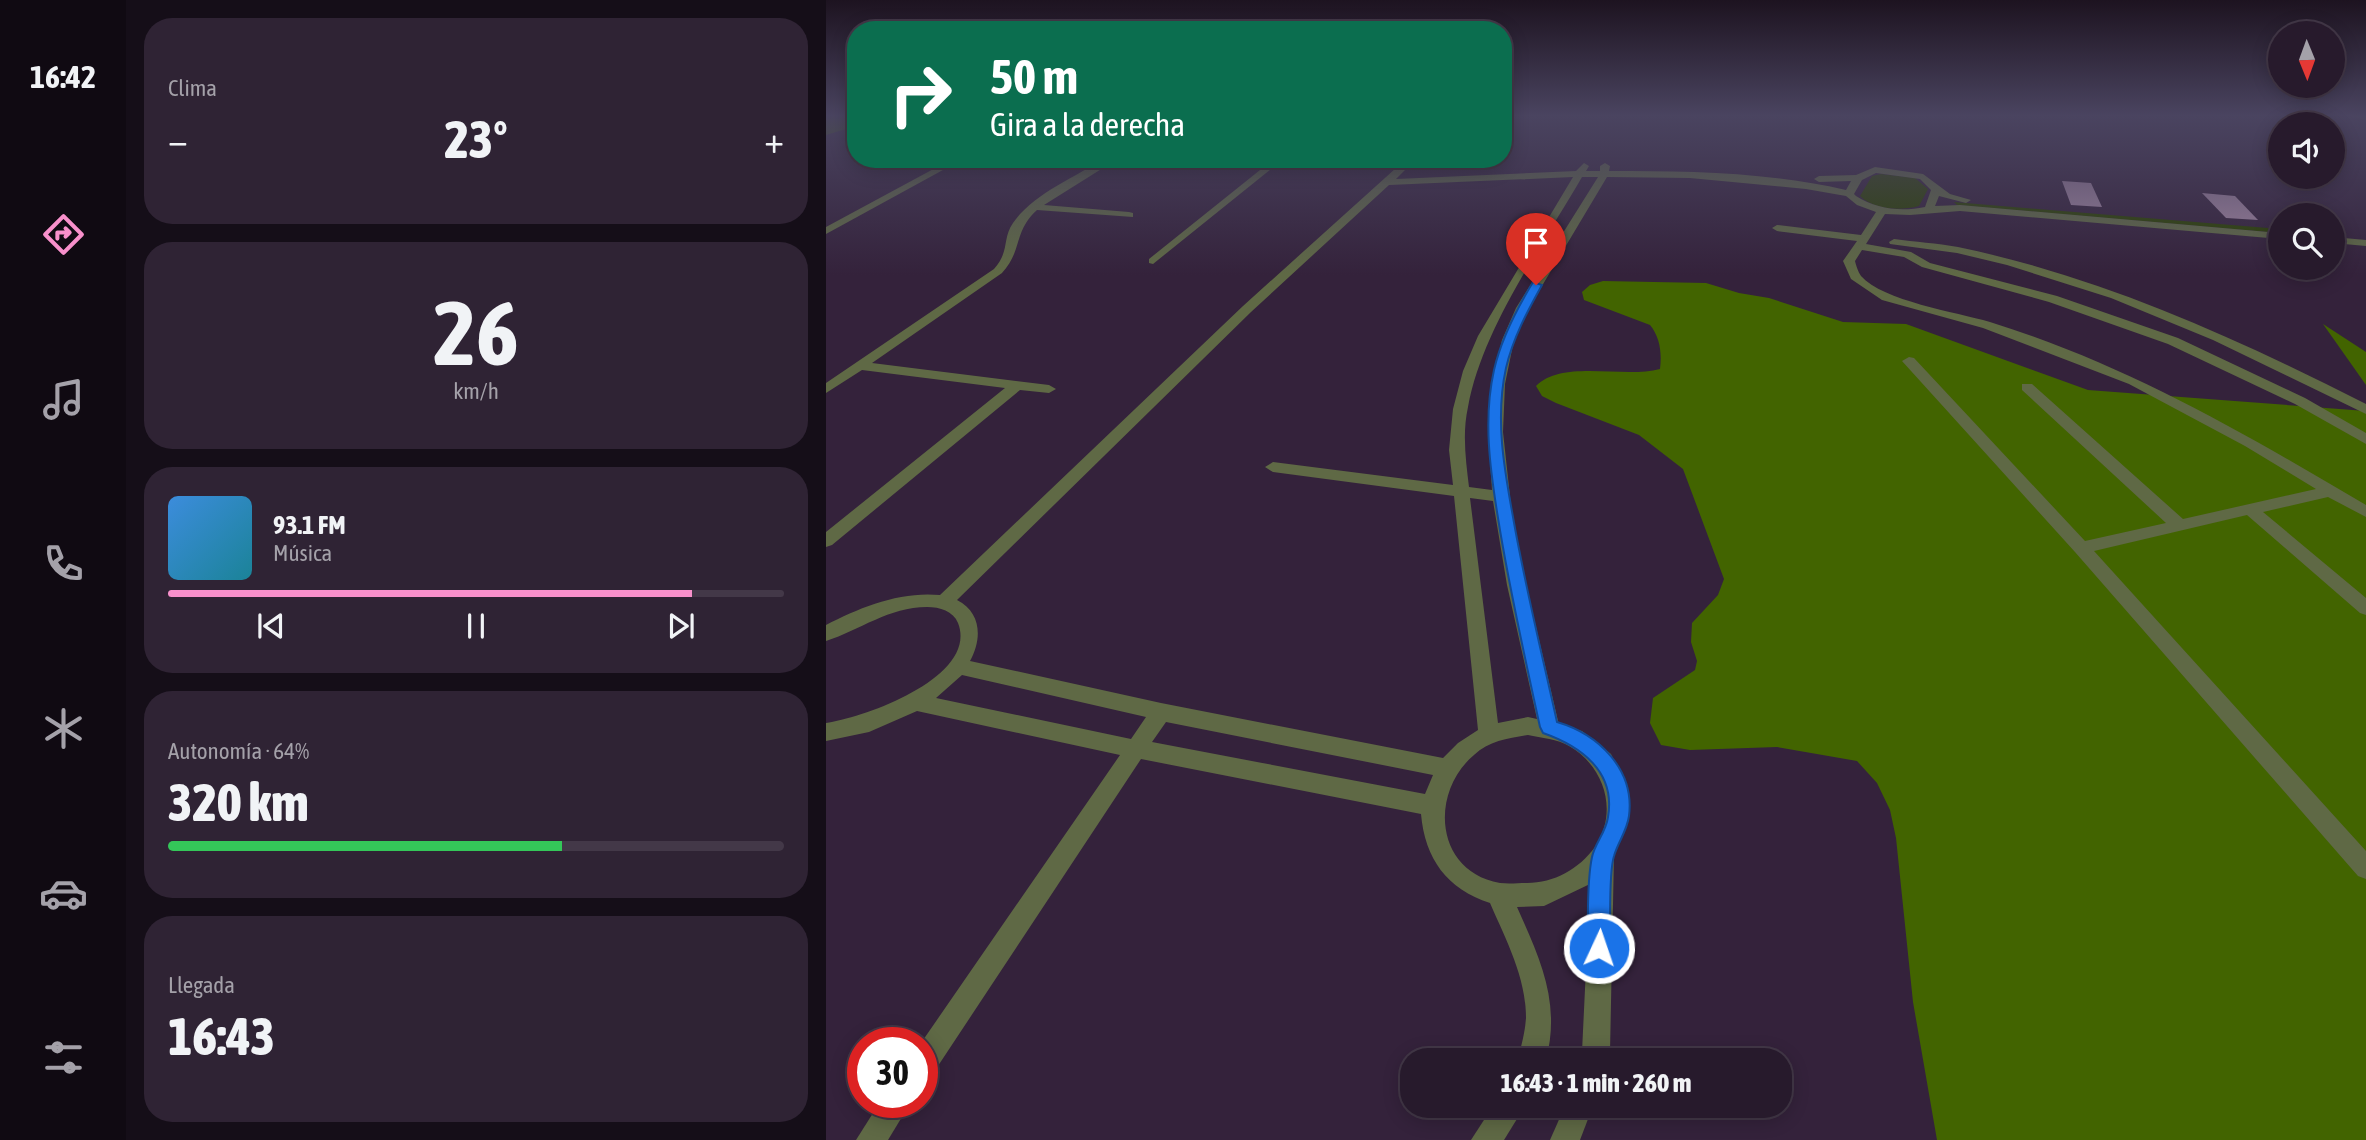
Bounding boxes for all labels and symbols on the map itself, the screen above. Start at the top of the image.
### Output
north arrow [2268,21,2345,98]
pin [1506,213,1566,285]
position arrow [1562,911,1636,985]
speed limit sign: 30 [847,1027,938,1118]

